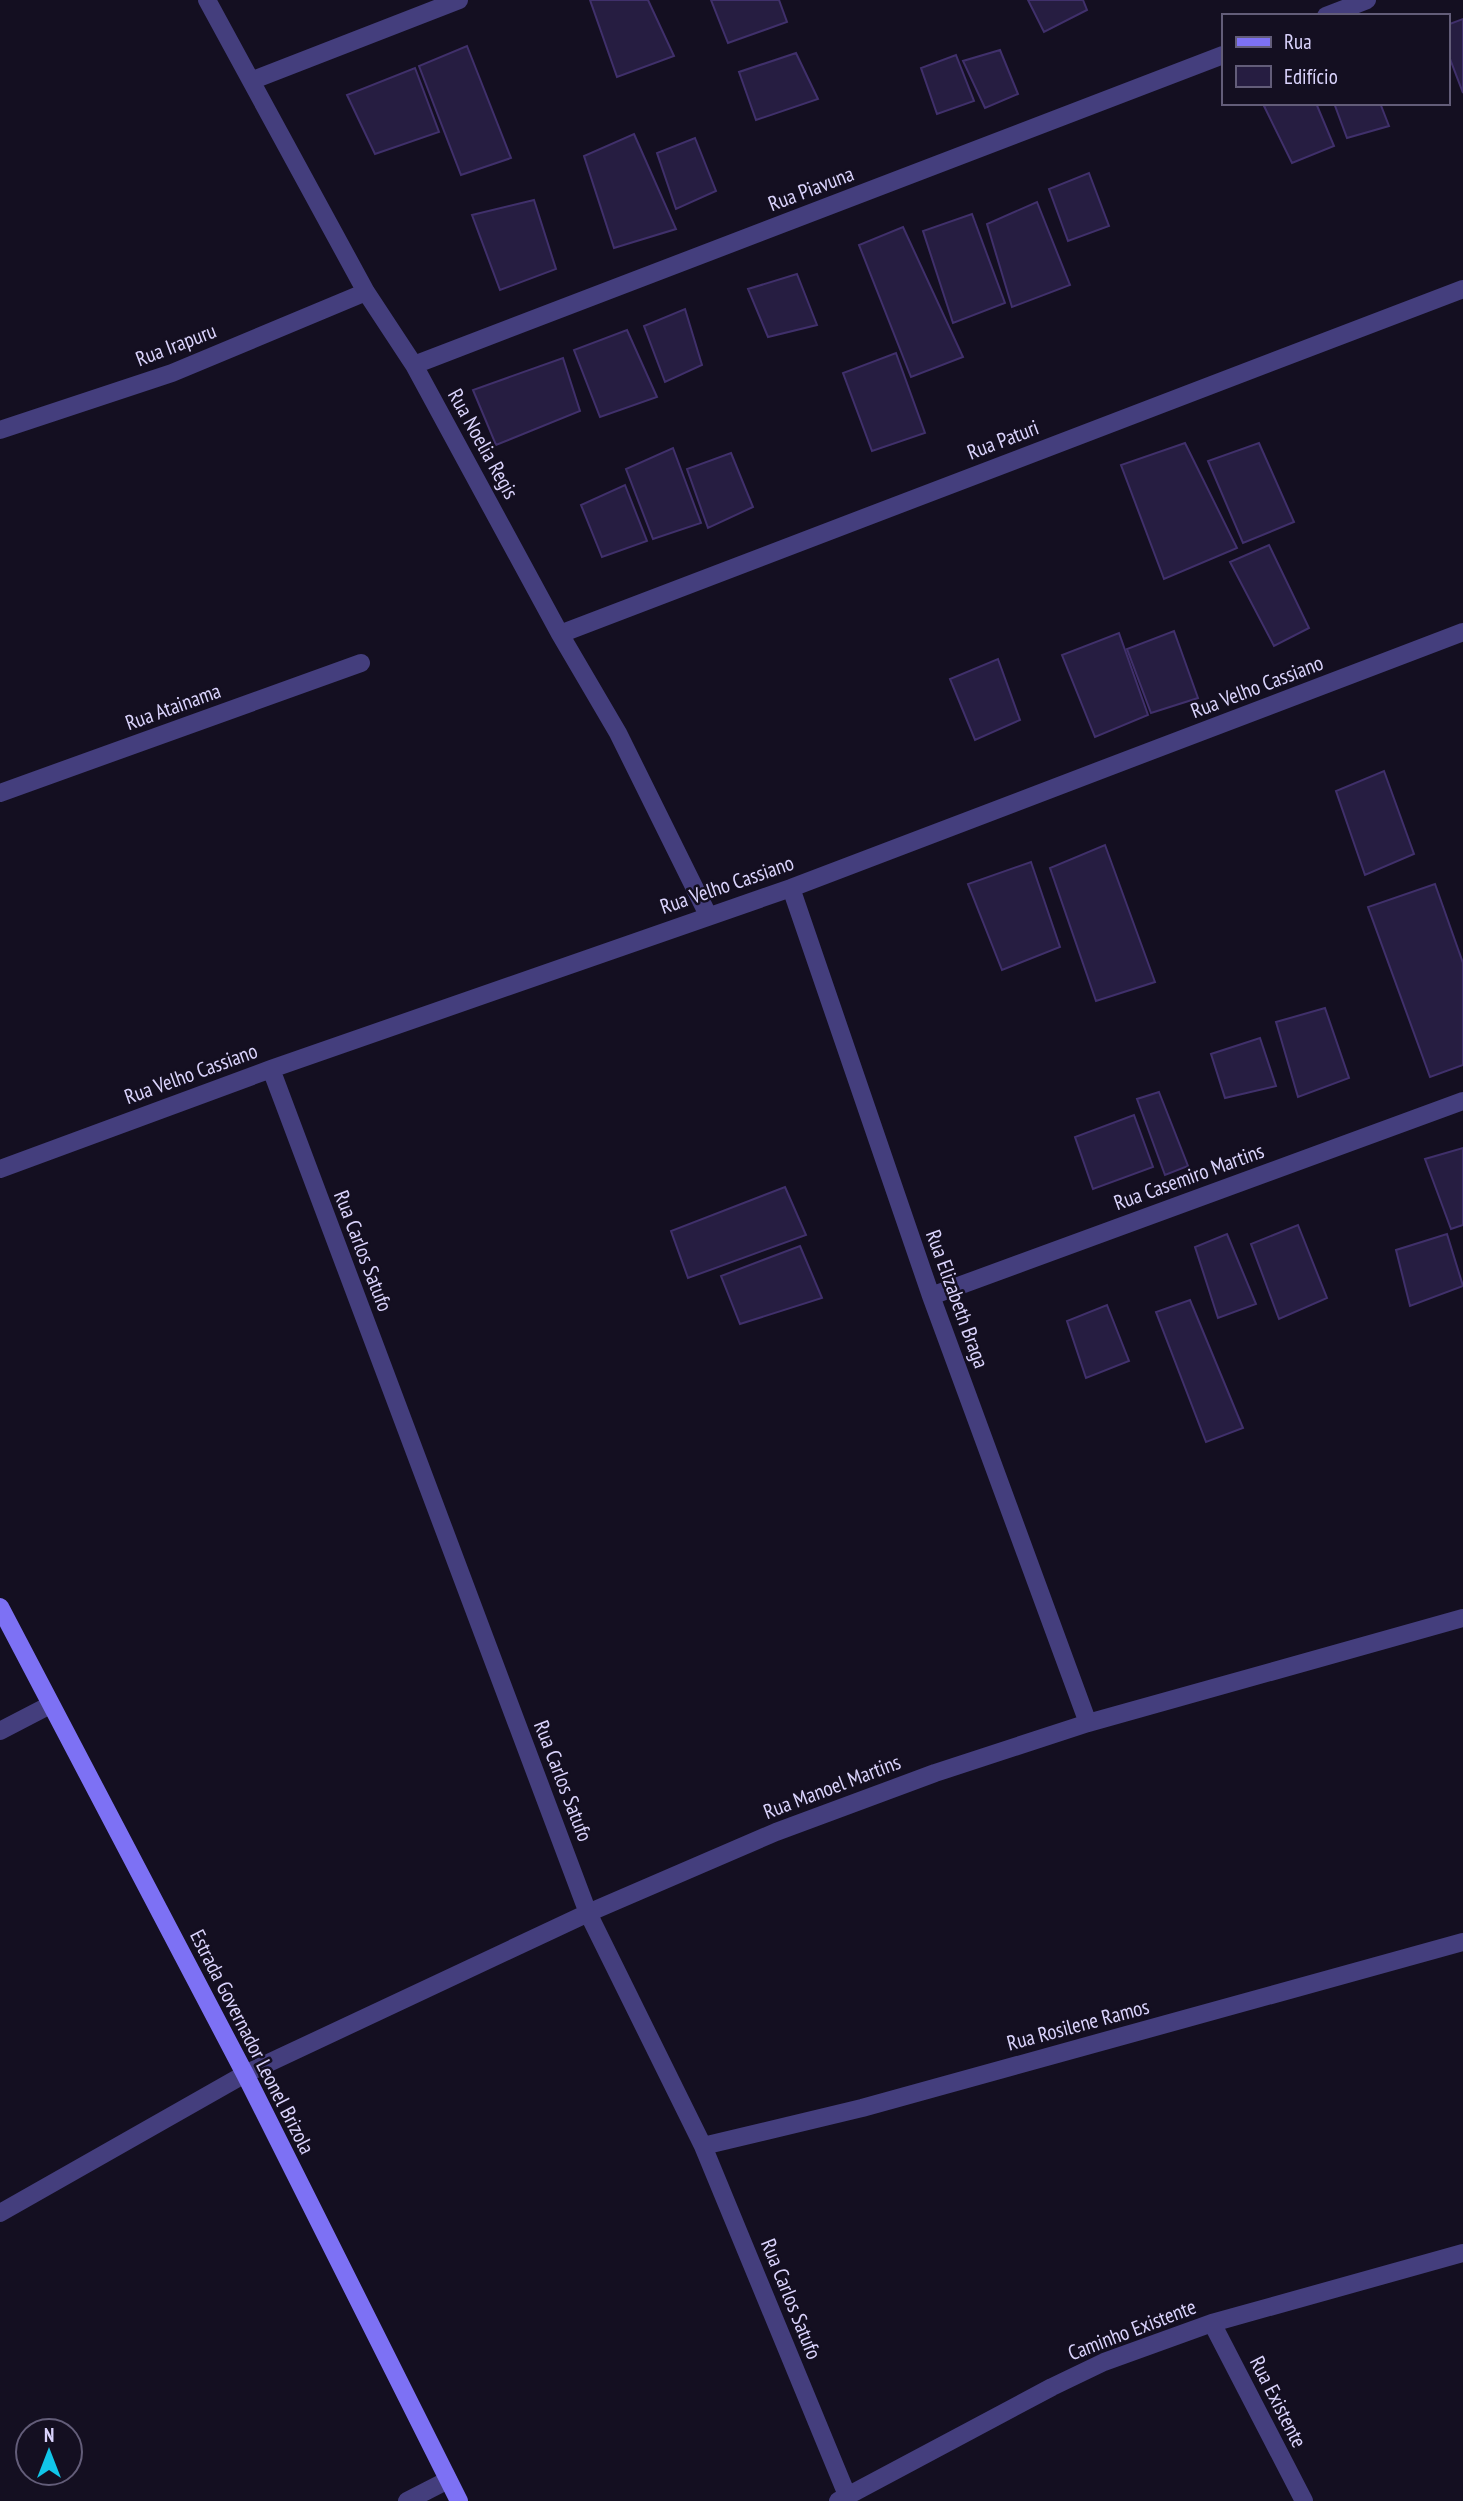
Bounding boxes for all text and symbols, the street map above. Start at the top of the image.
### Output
legend [1222,14,1449,105]
text: Rua [1284,28,1312,55]
text: Edifício [1284,63,1338,90]
street label: Rua Piavuna [764,160,857,217]
street label: Rua Irapuru [132,317,220,372]
street label: Rua Noelia Regis [442,384,525,504]
street label: Rua Paturi [963,414,1042,465]
street label: Rua Velho Cassiano [1187,649,1327,724]
street label: Rua Atainama [121,677,224,736]
street label: Rua Velho Cassiano [656,849,797,920]
street label: Rua Velho Cassiano [121,1037,261,1110]
street label: Rua Casemiro Martins [1110,1137,1268,1216]
street label: Rua Carlos Satufo [328,1186,399,1315]
street label: Rua Elizabeth Braga [920,1226,995,1372]
street label: Rua Carlos Satufo [528,1716,599,1845]
street label: Rua Manoel Martins [759,1748,904,1825]
street label: Estrada Governador Leonel Brizola [184,1925,321,2158]
street label: Rua Rosilene Ramos [1004,1993,1152,2056]
street label: Rua Carlos Satufo [755,2235,828,2363]
street label: Caminho Existente [1064,2293,1200,2366]
street label: Rua Existente [1244,2351,1313,2452]
north arrow [14,2417,84,2487]
text: N [44,2423,54,2447]

